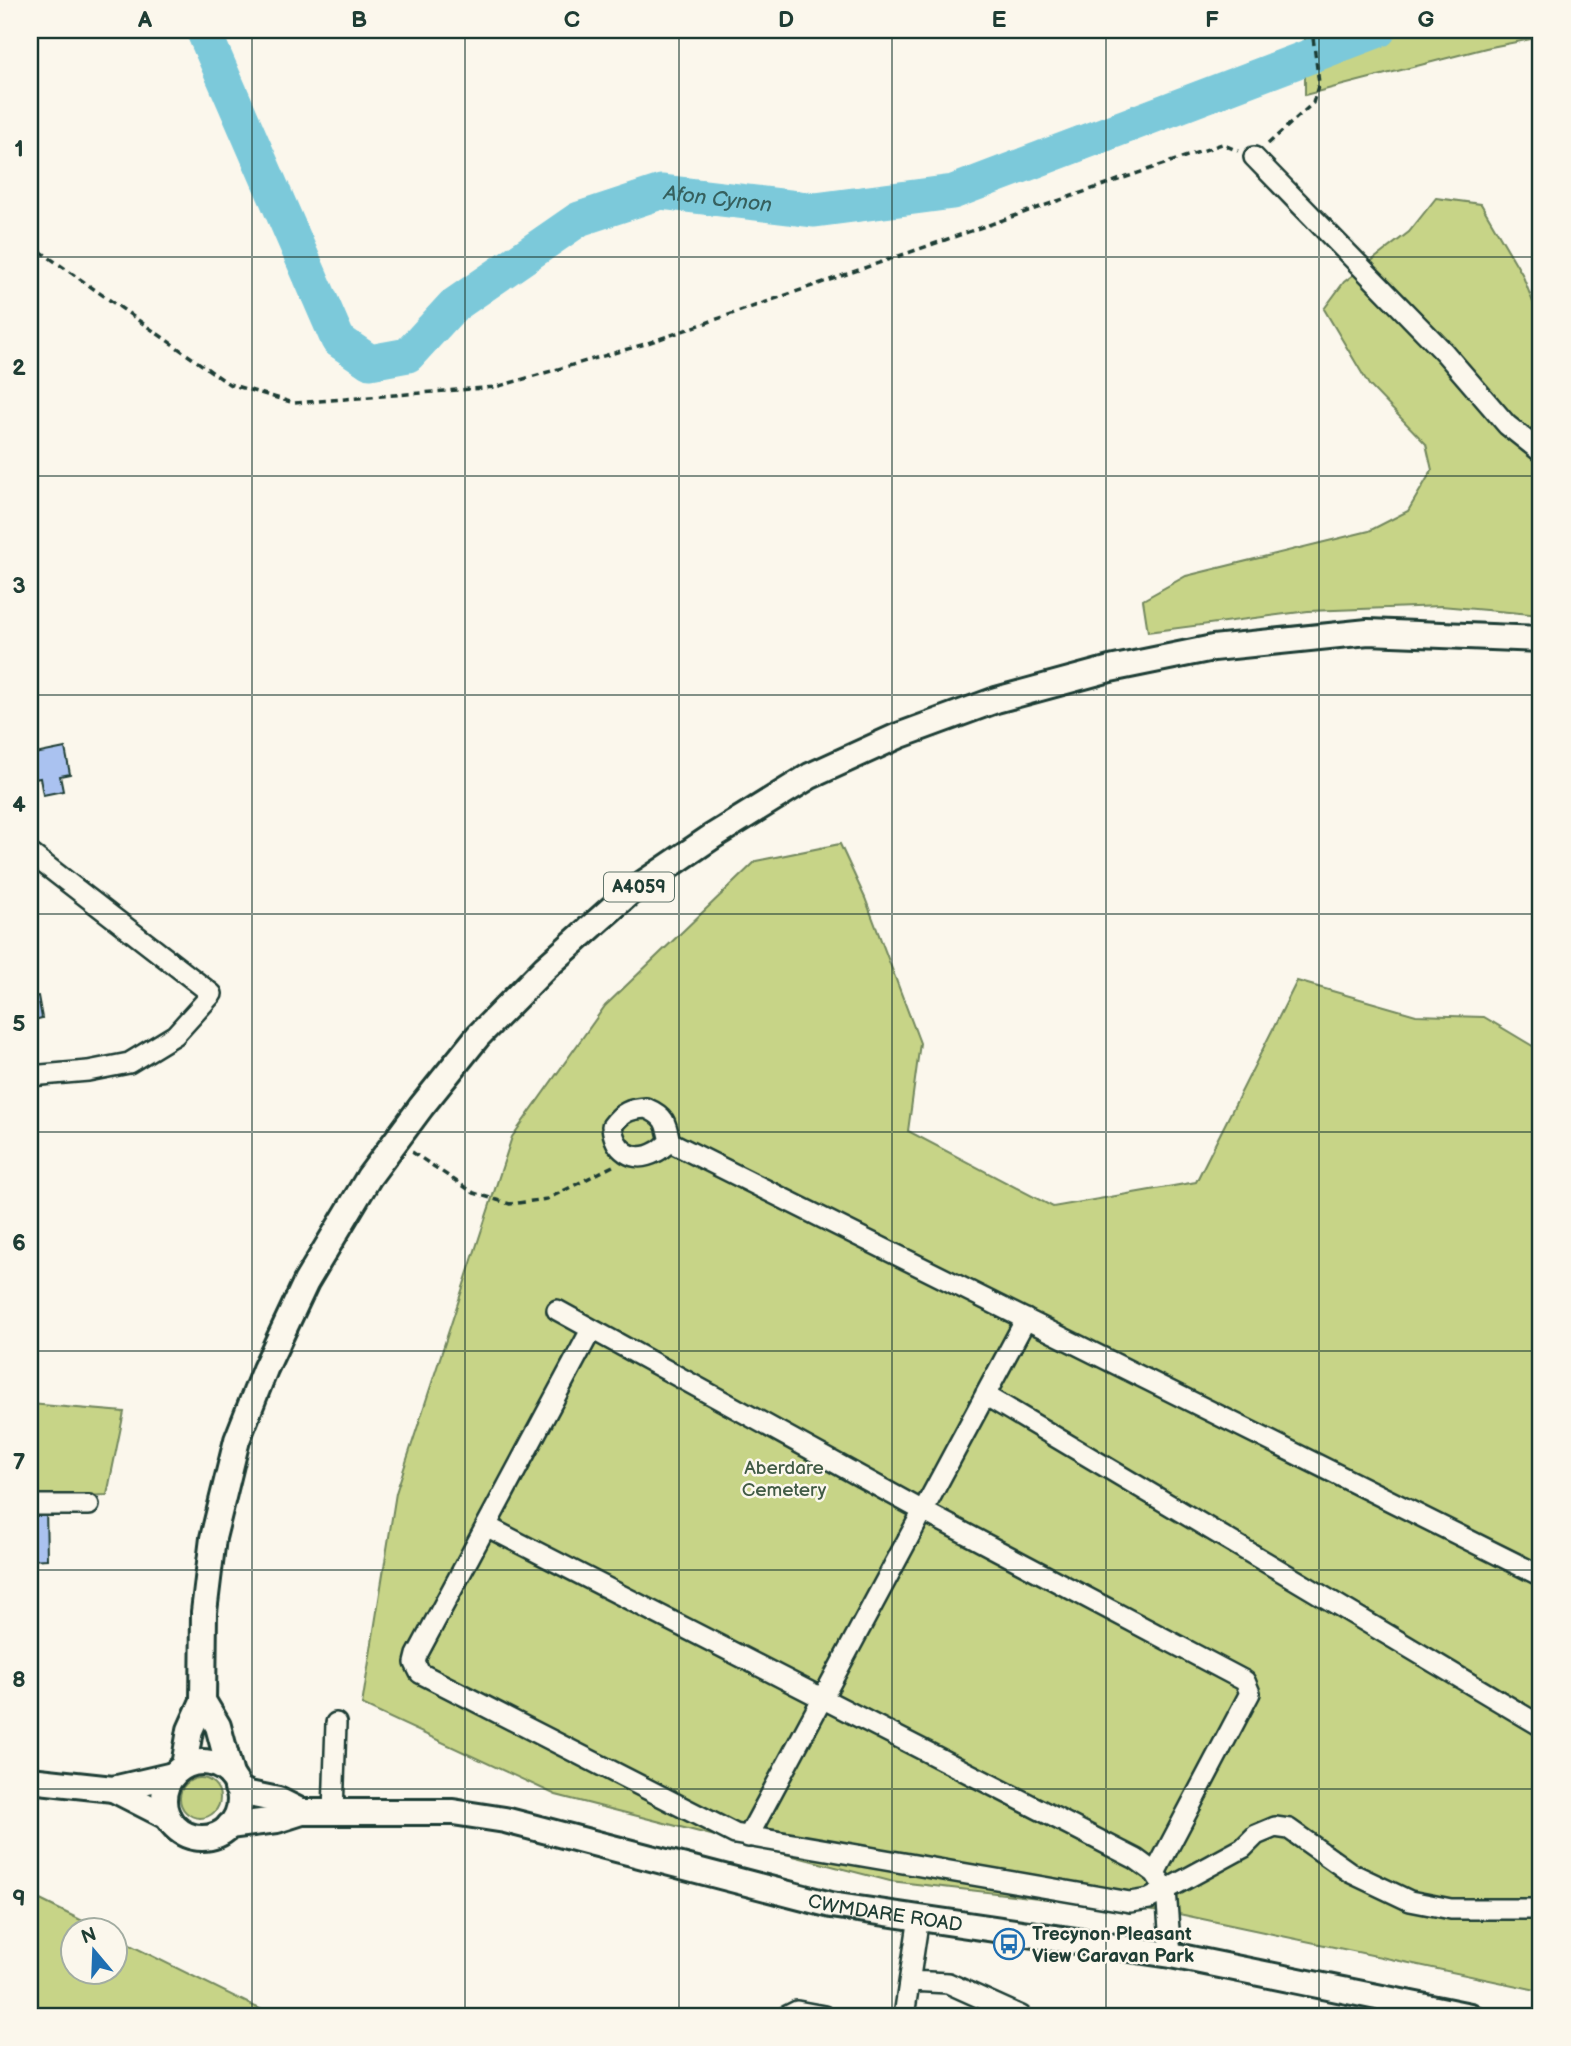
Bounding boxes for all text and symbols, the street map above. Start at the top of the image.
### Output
text: A [137,6,153,34]
text: B [351,6,367,34]
text: C [564,6,580,34]
text: D [778,6,794,34]
text: E [992,6,1007,34]
text: F [1205,6,1219,34]
text: G [1418,6,1435,34]
text: 1 [14,135,24,163]
water label: Afon Cynon [662,180,773,218]
text: 2 [12,354,26,382]
text: 3 [12,572,26,600]
text: 4 [12,791,26,819]
road number: A4059 [604,872,674,902]
text: 5 [12,1010,26,1038]
text: 6 [12,1229,26,1257]
text: 7 [13,1448,26,1476]
park label: Aberdare Cemetery [742,1457,827,1502]
text: 8 [12,1666,26,1694]
text: 9 [12,1885,26,1913]
street label: CWMDARE ROAD [805,1889,964,1937]
north arrow [60,1916,130,1986]
text: N [78,1923,99,1950]
place label: Trecynon Pleasant View Caravan Park [1032,1923,1194,1968]
bus stop icon: Trecynon Pleasant View Caravan Park [992,1927,1026,1961]

